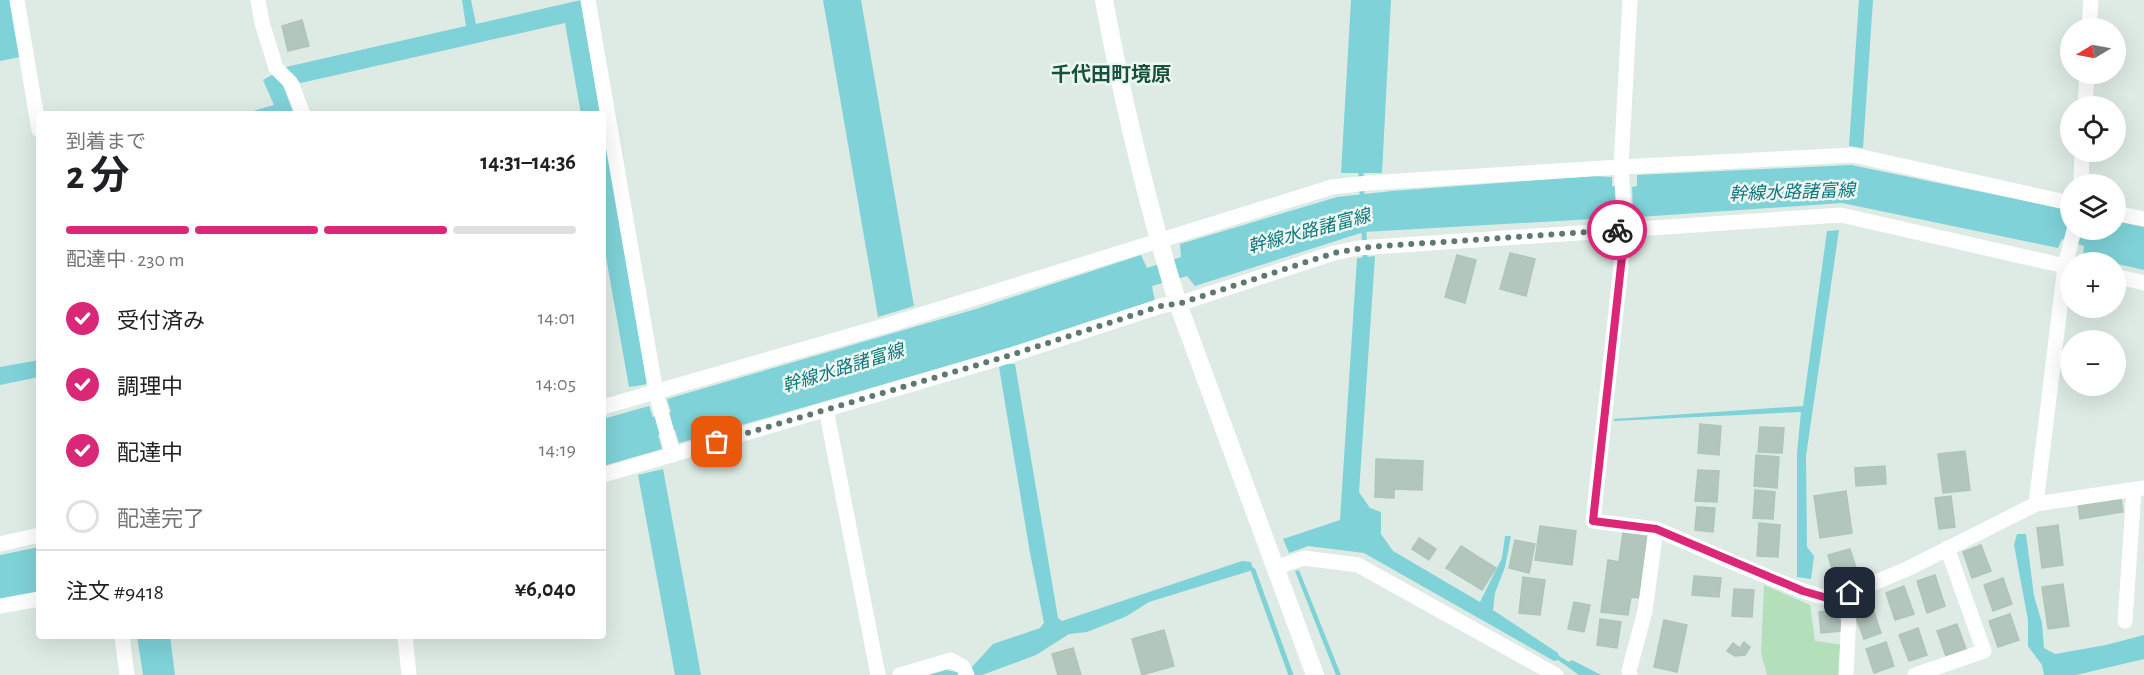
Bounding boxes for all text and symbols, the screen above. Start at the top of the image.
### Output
north arrow [2060,18,2126,84]
map controls [2060,18,2126,396]
district label: 千代田町境原 [1051,63,1171,85]
button: locate [2060,96,2126,162]
text: 到着まで [66,132,146,152]
text: 14:31–14:36 [480,151,576,173]
text: 2 分 [66,157,129,196]
button: layers [2060,174,2126,240]
water label: 幹線水路諸富線 [1729,180,1857,204]
courier [1587,200,1647,260]
water label: 幹線水路諸富線 [1246,205,1374,257]
icon: bike [1601,214,1634,247]
text: 配達中 · 230 m [66,250,184,270]
button: + [2060,252,2126,318]
icon: check [66,302,99,335]
text: 14:01 [537,308,576,328]
text: 受付済み [117,310,205,332]
button: − [2060,330,2126,396]
water label: 幹線水路諸富線 [780,339,908,396]
icon: check [66,368,99,401]
text: 14:05 [536,374,576,394]
text: 調理中 [117,376,183,398]
pin [691,416,742,467]
icon: bag [700,425,733,458]
icon: check [66,434,99,467]
text: 14:19 [539,440,576,460]
text: 配達中 [117,442,183,464]
text: 配達完了 [117,508,205,530]
pin [1824,567,1875,618]
icon: home [1833,576,1866,609]
text: ¥6,040 [515,578,576,600]
text: 注文 #9418 [66,581,164,603]

